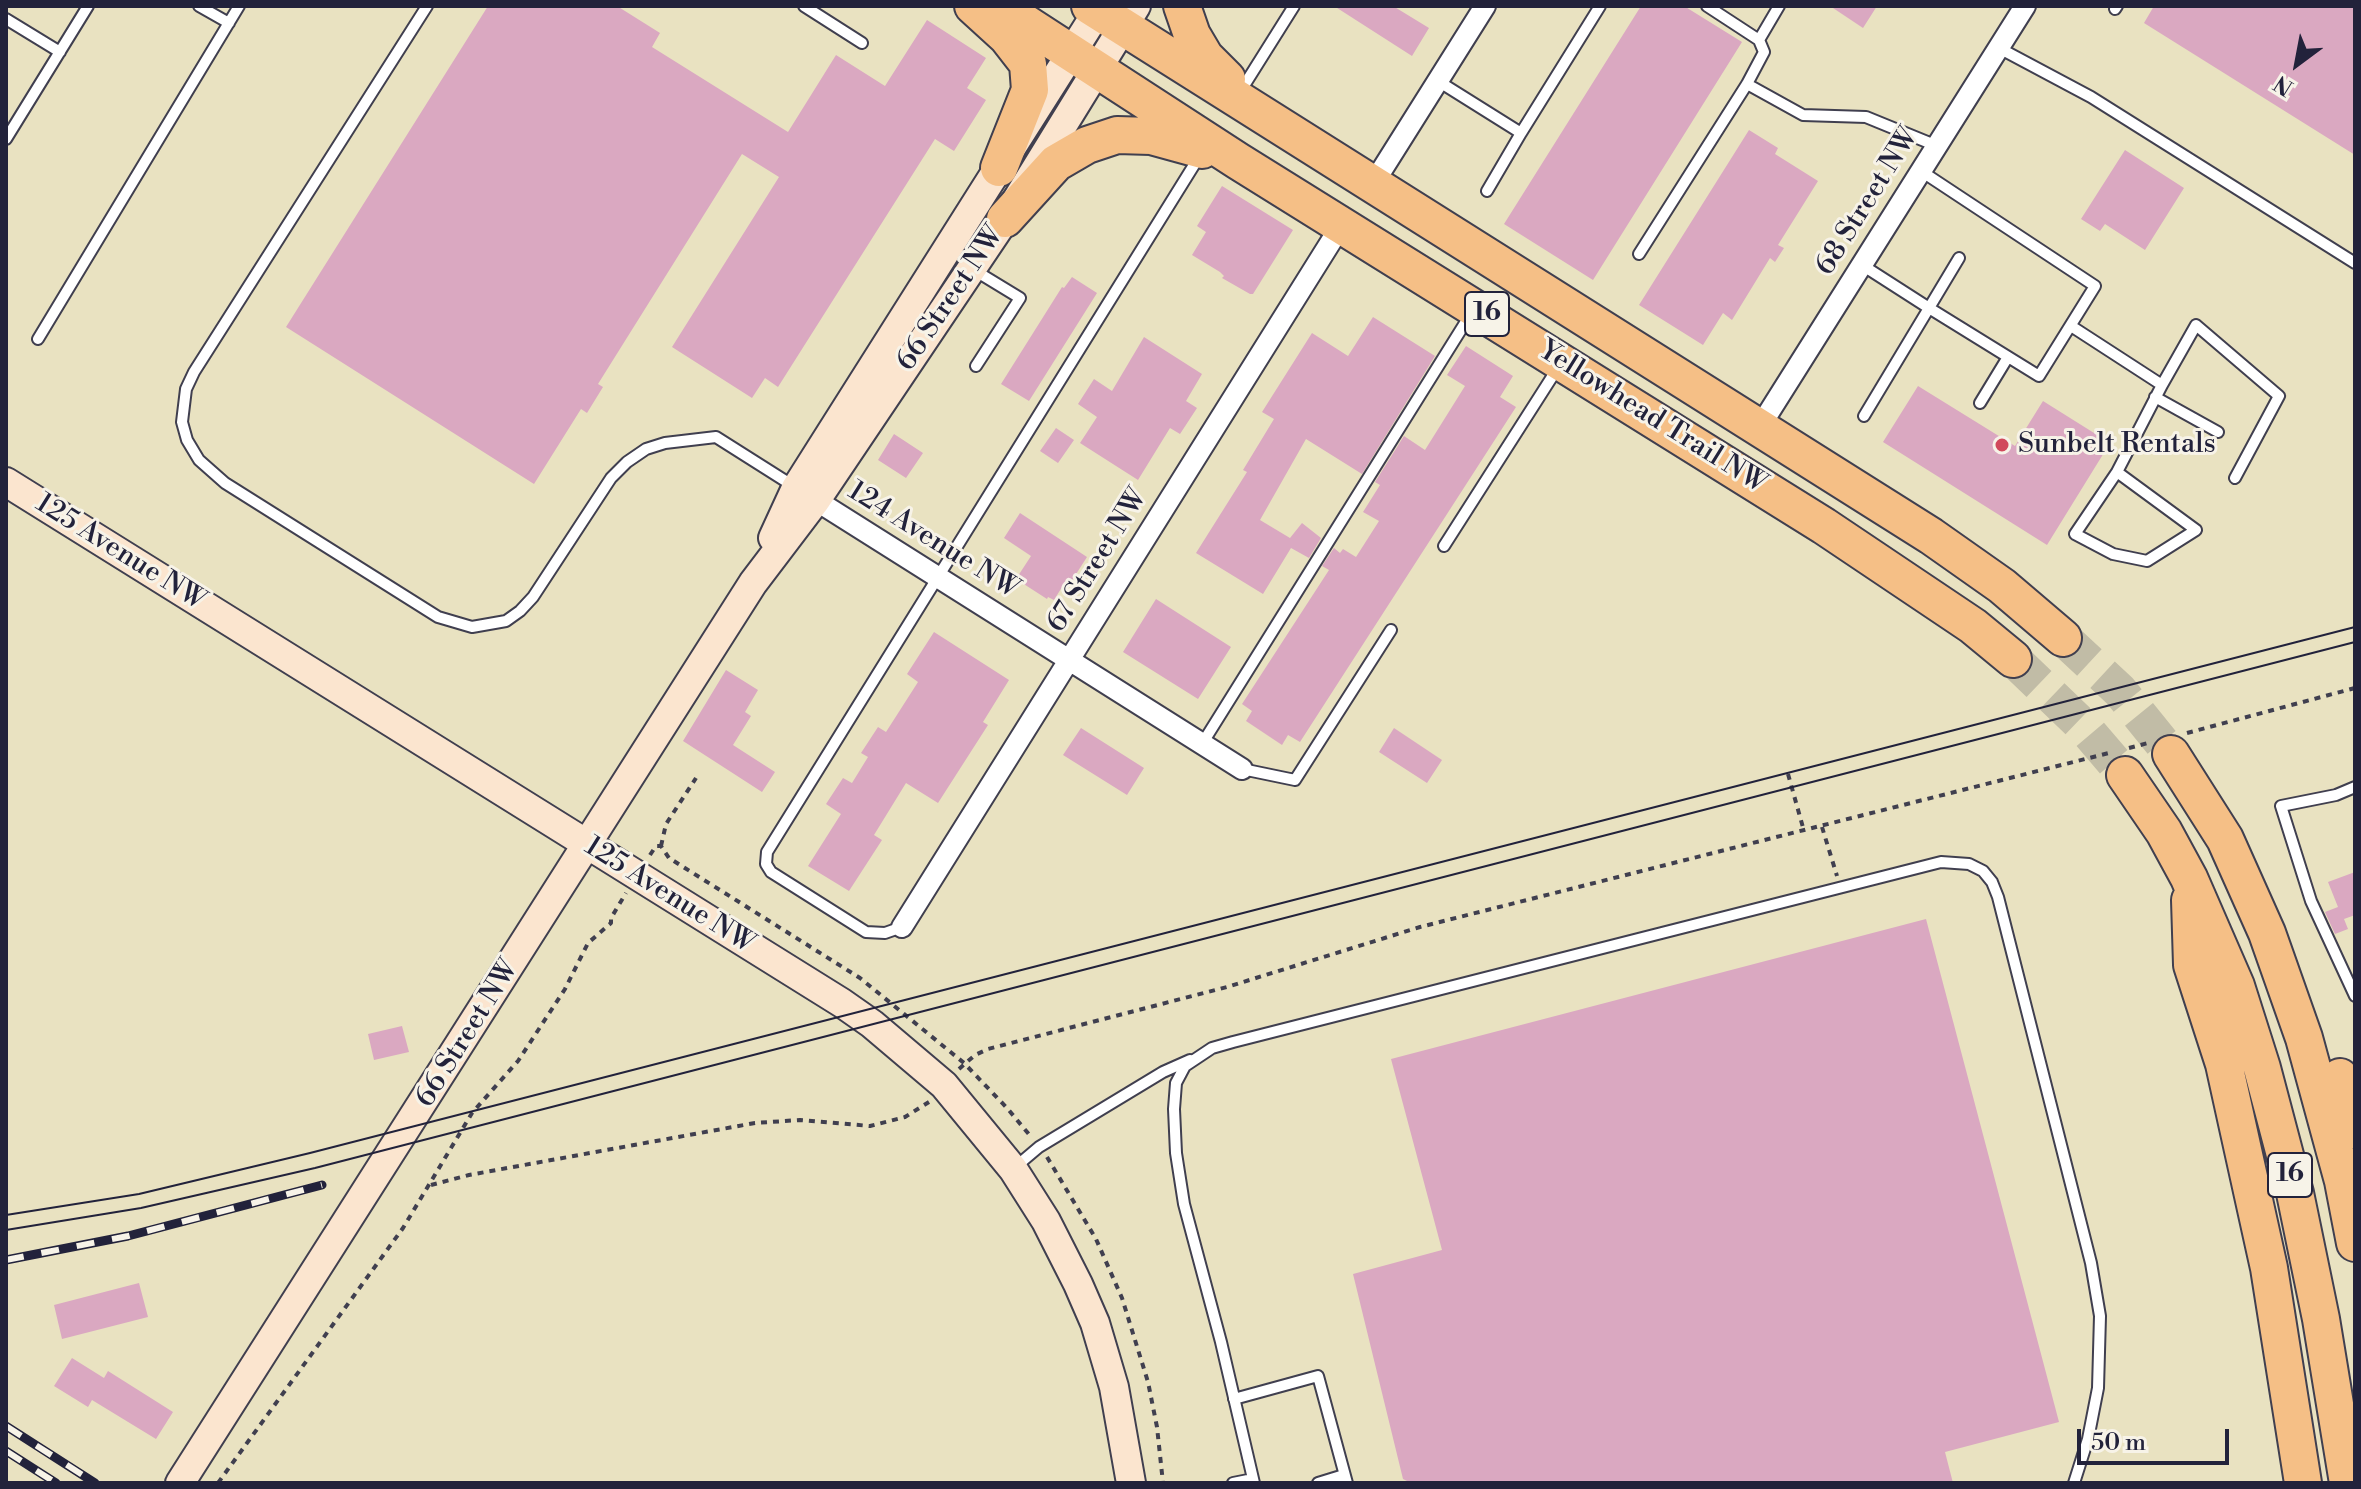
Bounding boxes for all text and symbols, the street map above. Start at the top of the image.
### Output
north arrow [2257,24,2337,104]
text: N [2269,69,2299,101]
street label: 68 Street NW [1809,122,1927,282]
street label: 66 Street NW [890,220,1012,378]
road number: 16 [1465,292,1509,336]
street label: Yellowhead Trail NW [1532,334,1772,502]
place label: Sunbelt Rentals [2018,428,2216,462]
marker: Sunbelt Rentals [1993,436,2011,454]
street label: 124 Avenue NW [841,475,1025,607]
street label: 67 Street NW [1040,483,1156,639]
street label: 125 Avenue NW [29,487,211,619]
street label: 125 Avenue NW [578,830,760,962]
street label: 66 Street NW [409,954,527,1114]
road number: 16 [2268,1153,2312,1197]
scale bar [2081,1413,2233,1463]
text: 50 m [2091,1428,2146,1458]

